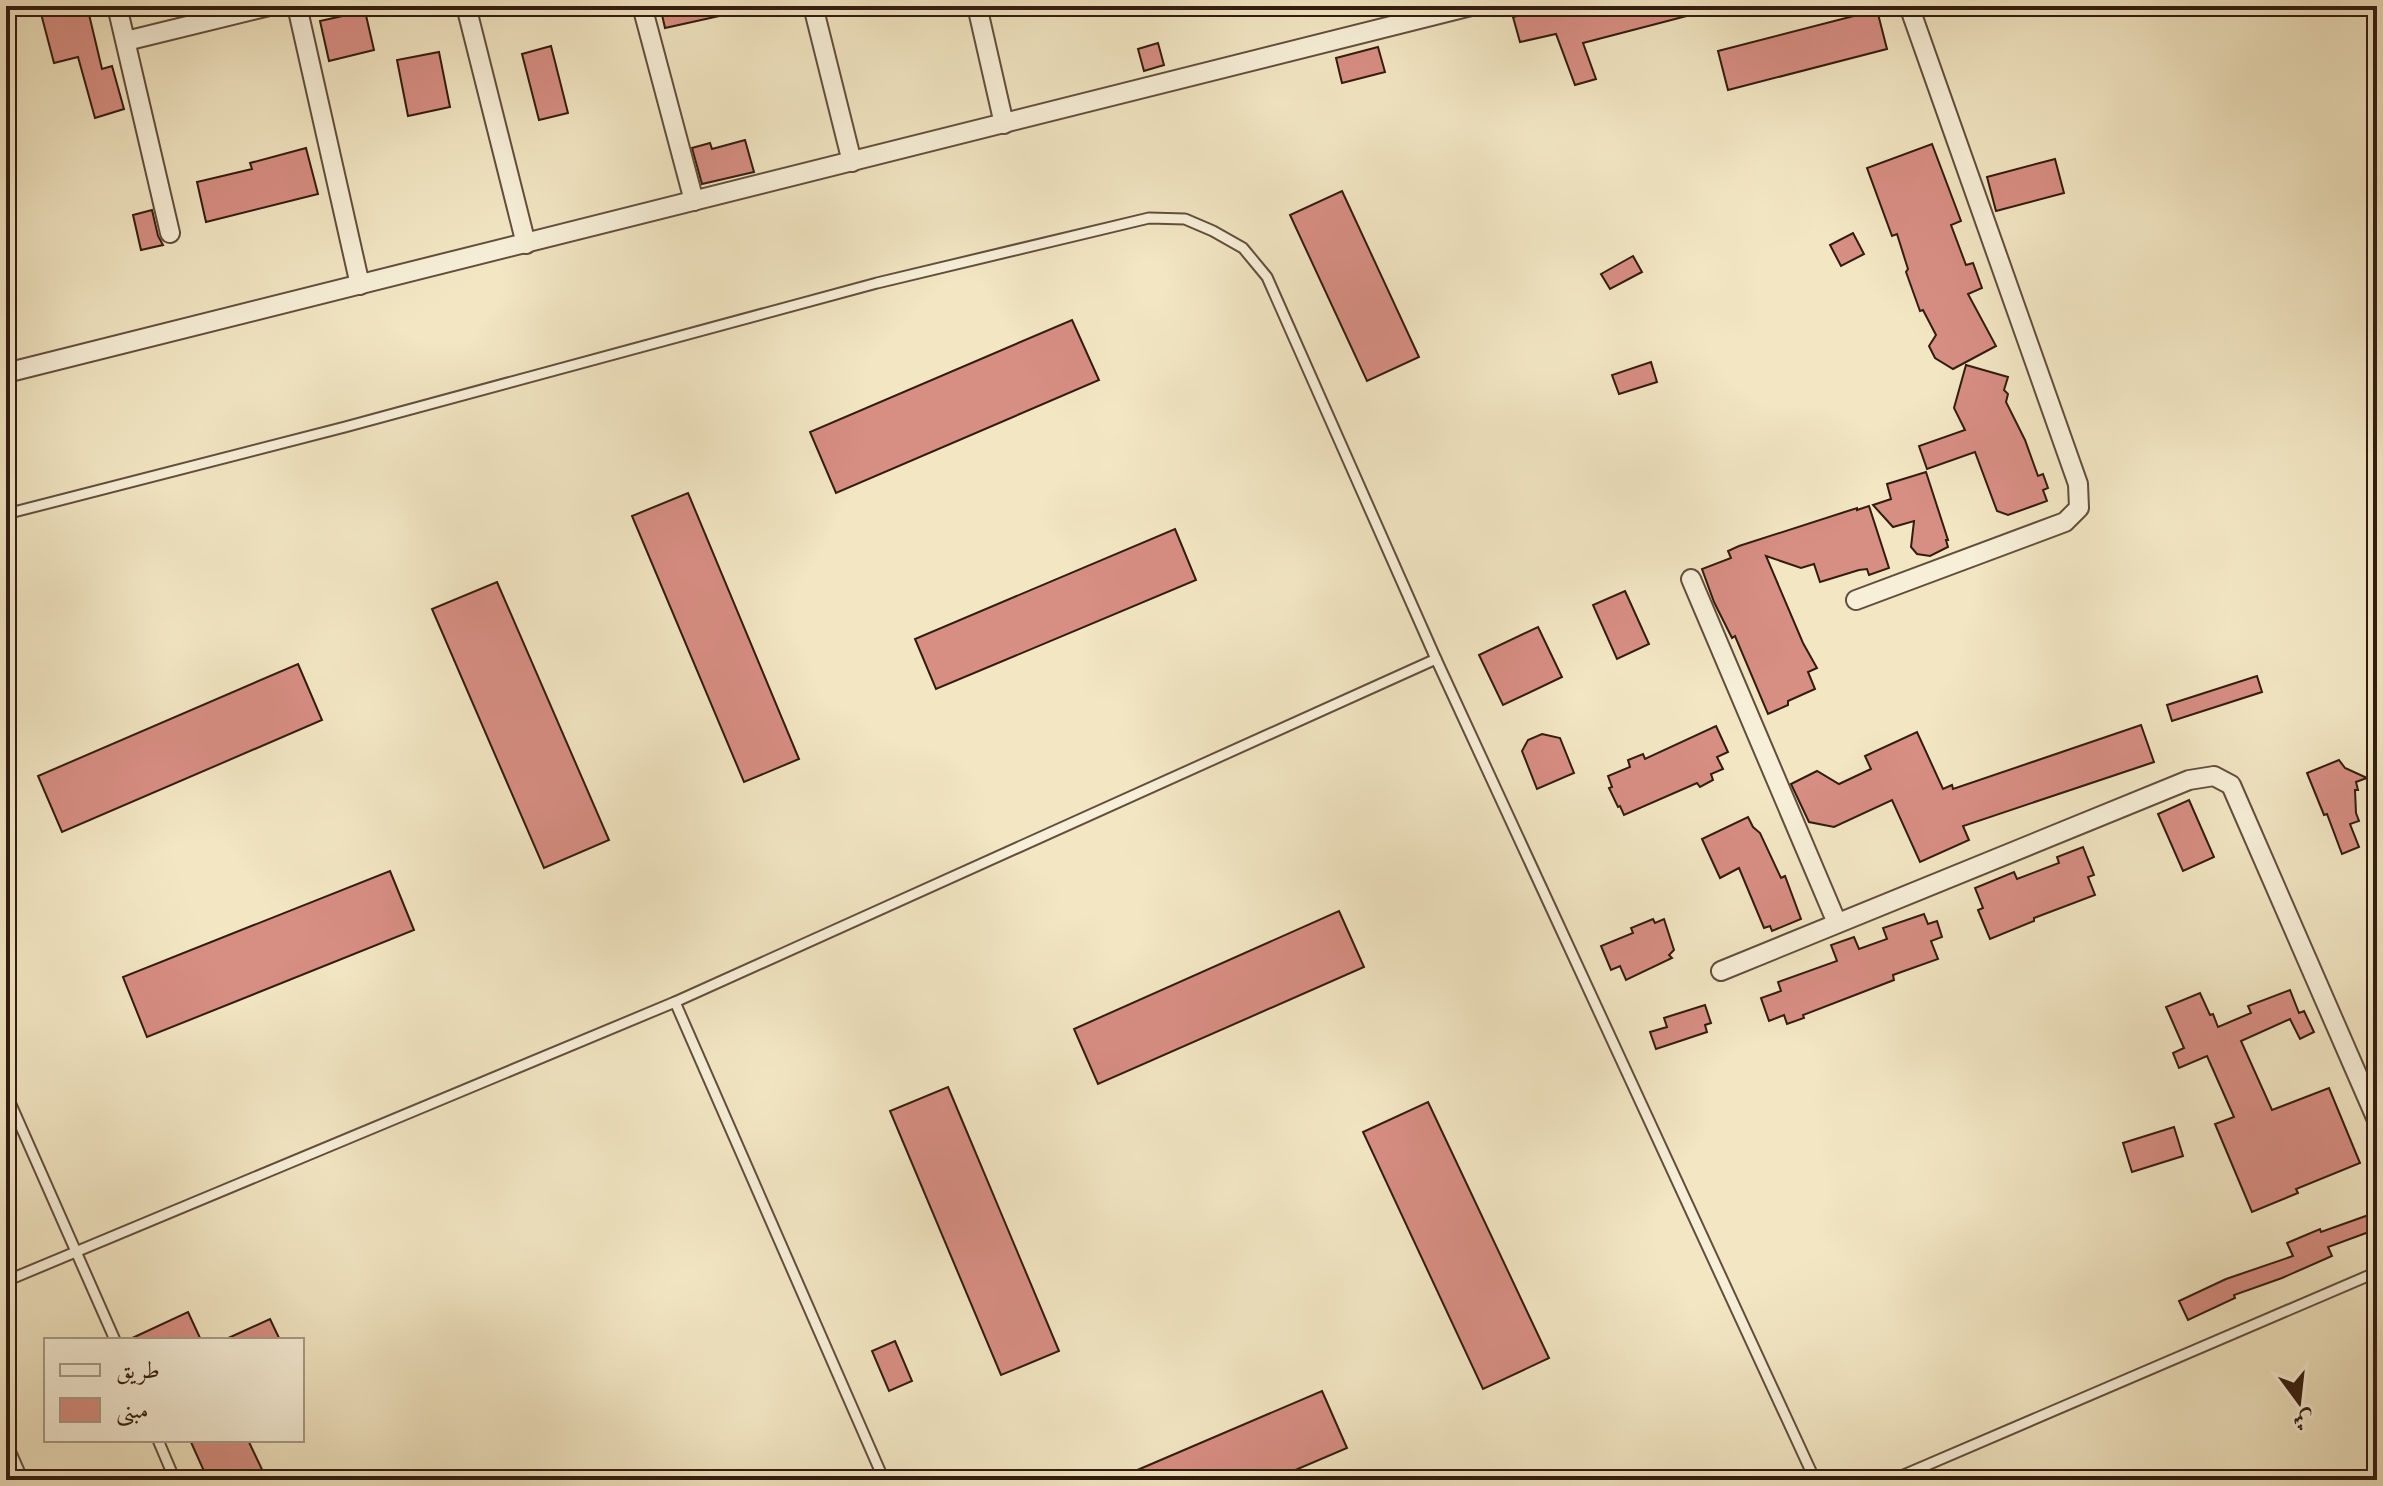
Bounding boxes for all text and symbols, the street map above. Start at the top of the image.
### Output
legend [44,1338,304,1442]
text: طريق [116,1355,160,1385]
north arrow [2259,1362,2339,1442]
text: مبنى [116,1395,149,1427]
text: ش [2290,1405,2318,1437]

